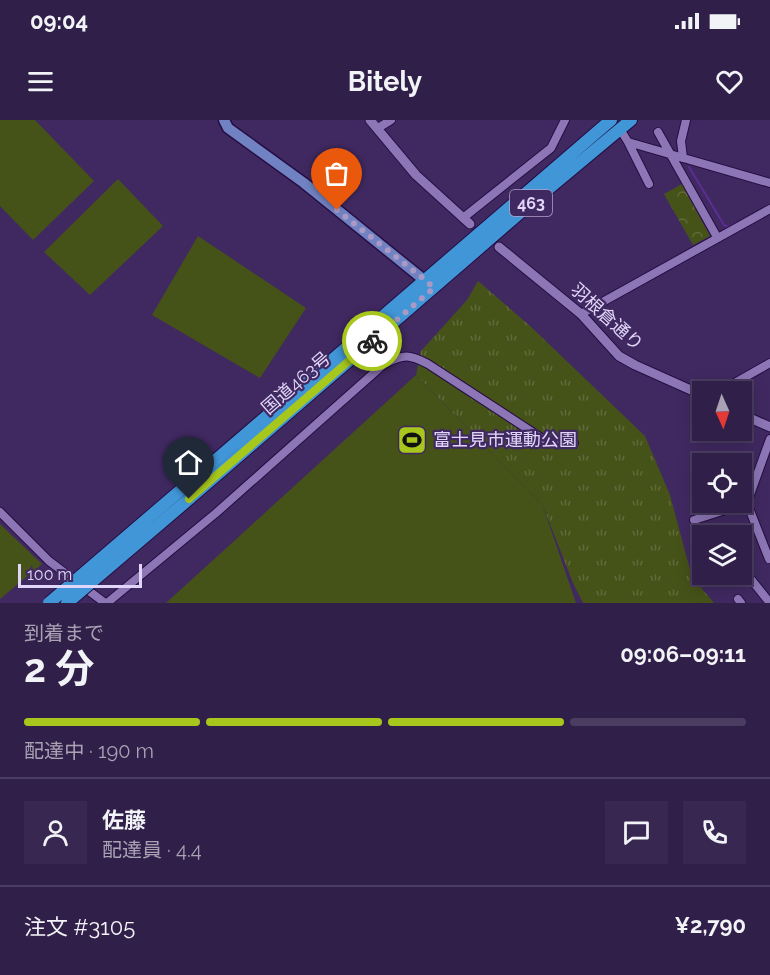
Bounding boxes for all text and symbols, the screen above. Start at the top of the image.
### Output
text: 09:04 [30,8,88,34]
icon: menu [24,65,57,98]
icon: heart [713,65,746,98]
text: Bitely [348,66,422,97]
pin [311,148,362,210]
icon: bag [320,157,353,190]
road number: 463 [510,190,552,216]
street label: 羽根倉通り [567,279,648,355]
courier [342,311,402,371]
icon: bike [356,325,389,358]
street label: 国道463号 [257,347,334,418]
north arrow [692,381,752,441]
map controls [692,381,752,585]
sports icon: 富士見市運動公園 [396,424,428,456]
place label: 富士見市運動公園 [433,429,577,450]
pin [163,437,214,499]
icon: home [172,446,205,479]
button: locate [692,453,752,513]
button: layers [692,525,752,585]
scale bar [18,561,142,588]
text: 100 m [27,565,72,584]
text: 到着まで [24,621,104,645]
text: 09:06–09:11 [620,641,746,667]
text: 2 分 [24,645,94,691]
text: 配達中 · 190 m [24,739,154,763]
button: person [24,801,87,864]
button: chat [605,801,668,864]
button: phone [683,801,746,864]
text: 佐藤 [102,807,146,833]
text: 配達員 · 4.4 [102,838,202,862]
text: ¥2,790 [674,912,746,938]
text: 注文 #3105 [24,914,135,940]

